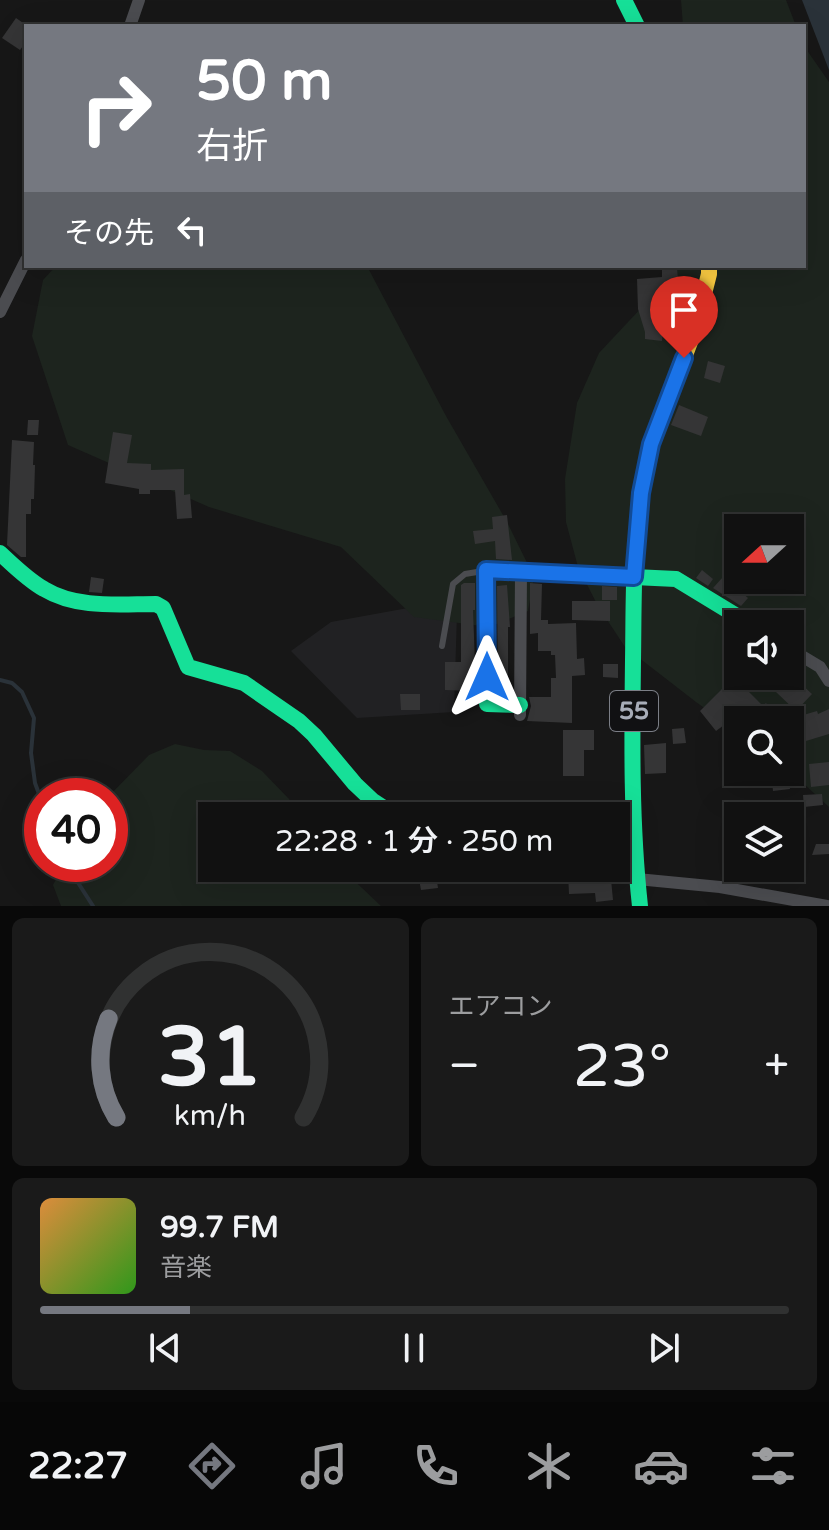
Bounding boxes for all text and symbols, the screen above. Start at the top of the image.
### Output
text: 50 m [196,48,332,115]
icon: right [64,56,168,160]
text: 右折 [196,125,268,168]
icon: left [170,208,214,252]
text: その先 [64,215,154,252]
pin [650,276,718,358]
icon: arrive [662,288,706,332]
north arrow [724,514,804,594]
map controls [724,514,804,882]
button: sound [724,610,804,690]
position arrow [445,635,529,719]
road number: 55 [610,691,658,731]
button: search [724,706,804,786]
speed limit sign: 40 [24,778,128,882]
button: layers [724,802,804,882]
text: 22:28 · 1 分 · 250 m [275,823,553,860]
text: エアコン [449,991,553,1022]
text: 31 [158,1008,262,1108]
text: 23° [573,1031,671,1103]
text: − [449,1040,480,1093]
text: + [764,1040,789,1093]
text: km/h [174,1099,246,1133]
text: 99.7 FM [160,1209,279,1246]
text: 音楽 [160,1252,212,1283]
icon: previous [143,1326,187,1370]
icon: pause [392,1326,436,1370]
icon: next [642,1326,686,1370]
icon: directions [184,1438,240,1494]
icon: music [296,1438,352,1494]
icon: phone [408,1438,464,1494]
icon: climate [521,1438,577,1494]
icon: car [633,1438,689,1494]
icon: filters [745,1438,801,1494]
text: 22:27 [28,1445,128,1488]

